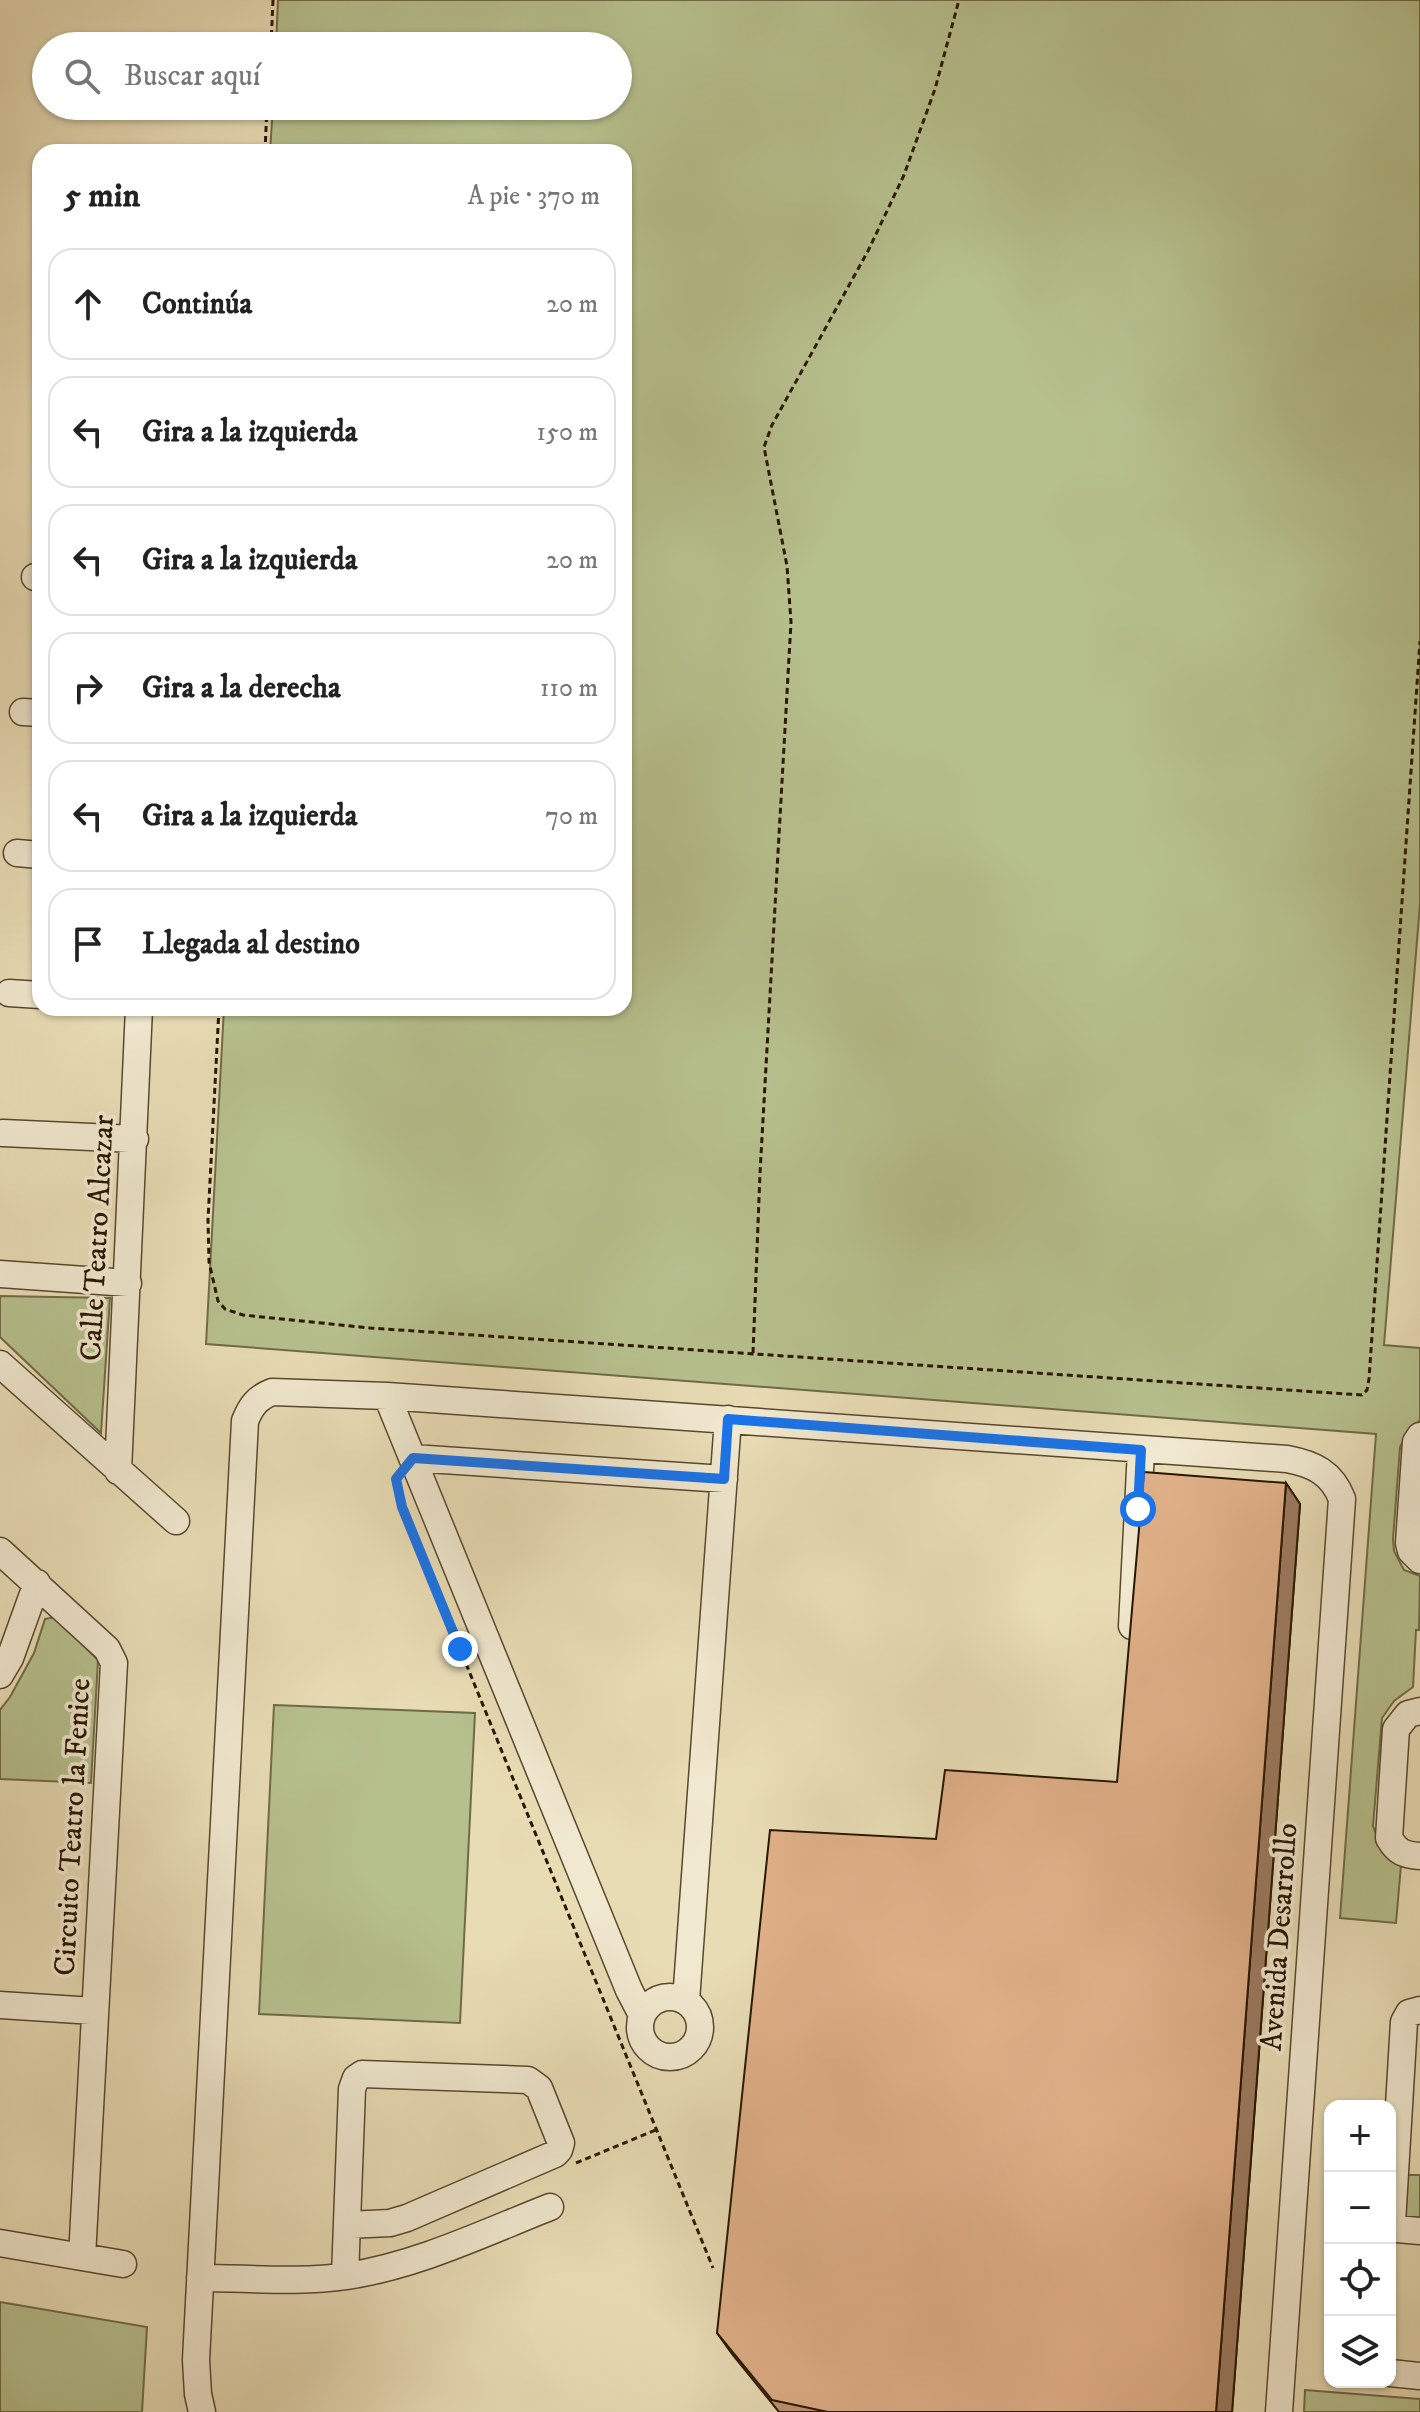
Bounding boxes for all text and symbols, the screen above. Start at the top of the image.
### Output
search box [32,32,632,120]
icon: search [60,54,104,98]
text: Buscar aquí [124,58,261,95]
text: 5 min [64,175,140,217]
text: A pie · 370 m [467,180,600,213]
icon: ahead [66,282,110,326]
text: Continúa [142,286,252,323]
text: 20 m [546,288,598,321]
icon: left [66,410,110,454]
text: Gira a la izquierda [142,414,357,451]
text: 150 m [537,416,598,449]
icon: left [66,538,110,582]
text: Gira a la izquierda [142,542,357,579]
text: 20 m [546,544,598,577]
icon: right [66,666,110,710]
text: Gira a la derecha [142,670,341,707]
text: 110 m [540,672,598,705]
icon: left [66,794,110,838]
text: Gira a la izquierda [142,798,357,835]
text: 70 m [545,800,598,833]
icon: arrive [66,922,110,966]
text: Llegada al destino [142,926,360,963]
street label: Calle Teatro Alcazar [73,1114,123,1362]
route start [1120,1491,1156,1527]
route end [442,1631,478,1667]
street label: Circuito Teatro la Fenice [47,1677,99,1977]
street label: Avenida Desarrollo [1254,1822,1306,2052]
map controls [1324,2100,1396,2388]
button: + [1324,2100,1396,2172]
button: − [1324,2172,1396,2244]
button: locate [1324,2244,1396,2316]
button: layers [1324,2316,1396,2388]

